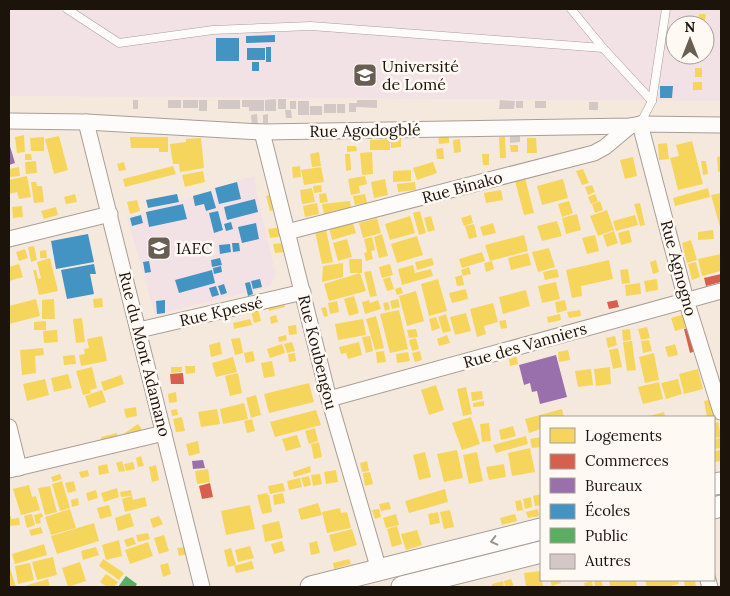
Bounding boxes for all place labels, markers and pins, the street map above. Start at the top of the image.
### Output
place label: Université de Lomé [382,56,459,94]
school or university icon: Université de Lomé [352,62,378,88]
school or university icon: IAEC [146,235,172,261]
place label: IAEC [176,238,213,258]

